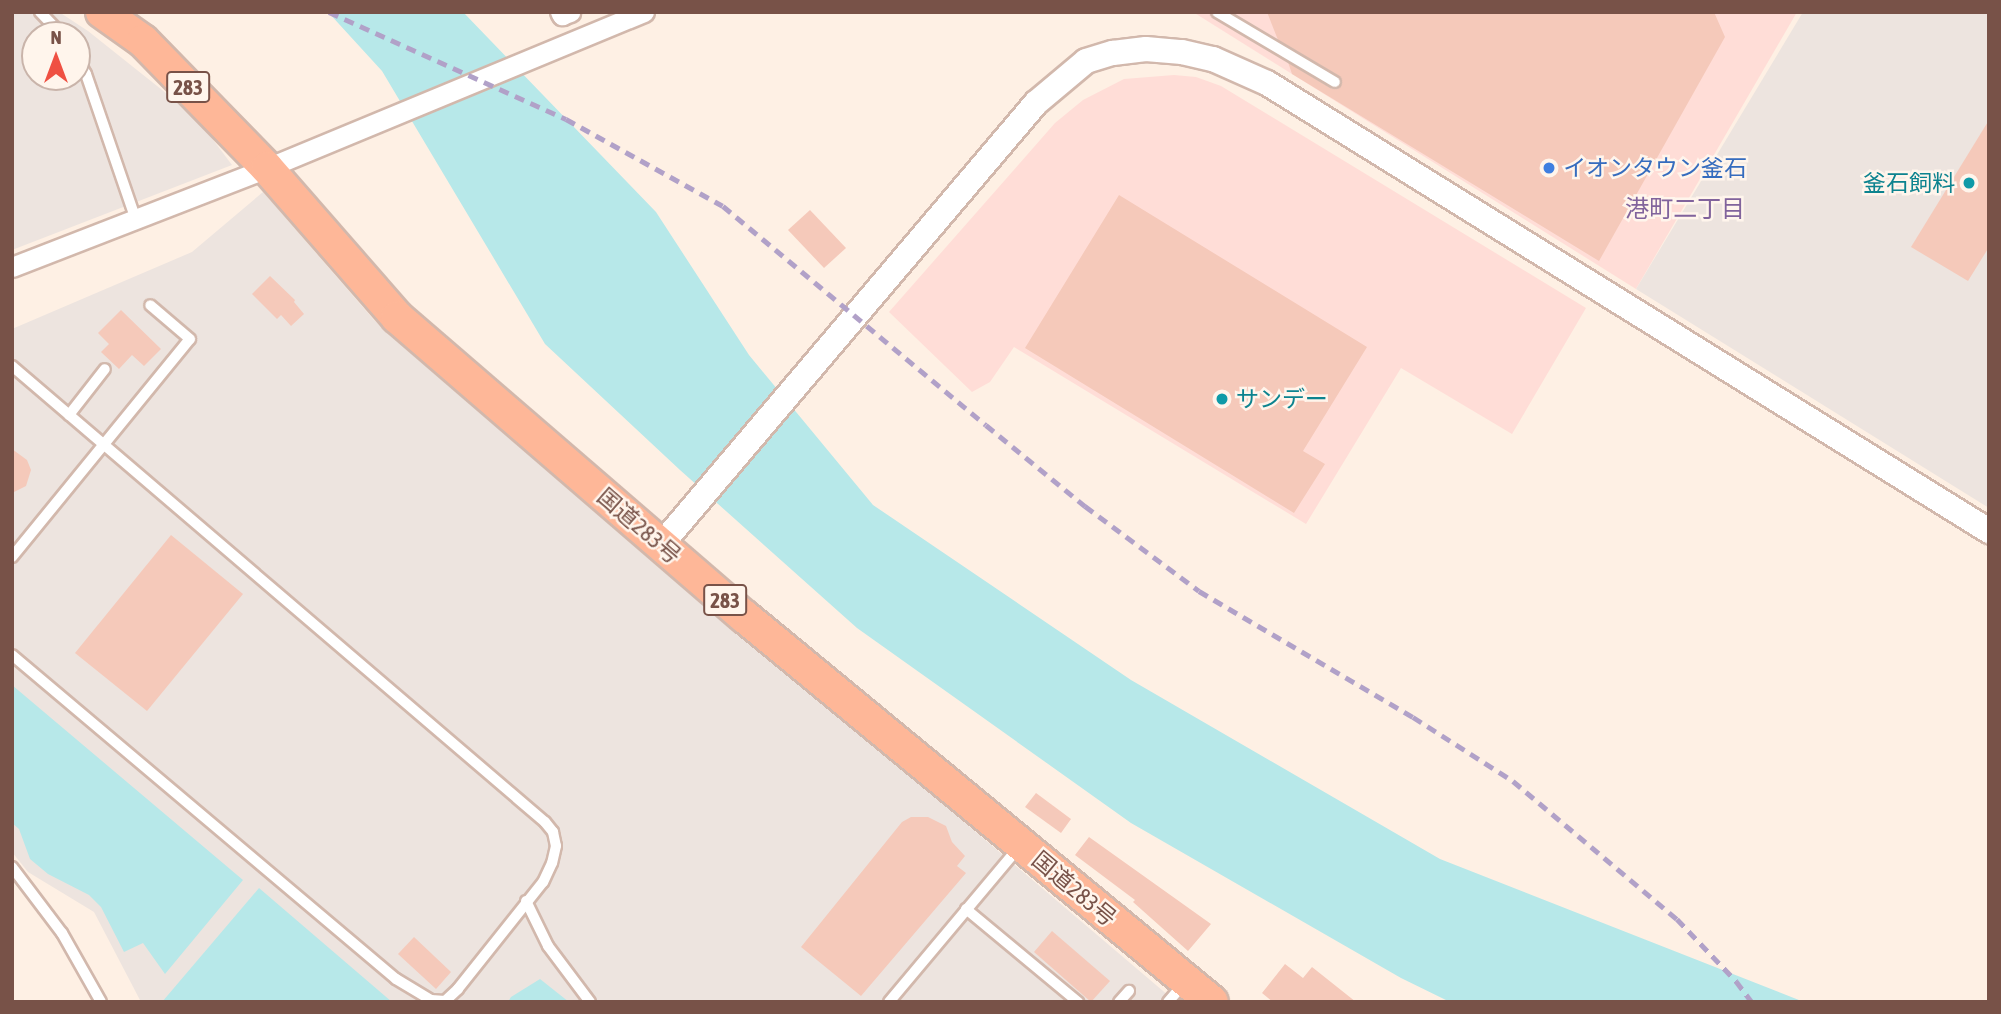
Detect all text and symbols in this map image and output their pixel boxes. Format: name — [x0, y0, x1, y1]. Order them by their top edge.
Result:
north arrow — [21, 21, 91, 91]
text: N — [50, 26, 62, 48]
road number: 283 — [165, 70, 211, 104]
place label: イオンタウン釜石 — [1563, 154, 1747, 182]
marker: イオンタウン釜石 — [1541, 160, 1557, 176]
place label: 釜石飼料 — [1863, 169, 1955, 197]
marker: 釜石飼料 — [1961, 175, 1977, 191]
district label: 港町二丁目 — [1625, 195, 1745, 223]
place label: サンデー — [1236, 385, 1328, 413]
marker: サンデー — [1214, 391, 1230, 407]
street label: 国道283号 — [592, 482, 686, 570]
road number: 283 — [702, 582, 748, 618]
street label: 国道283号 — [1026, 846, 1122, 932]

